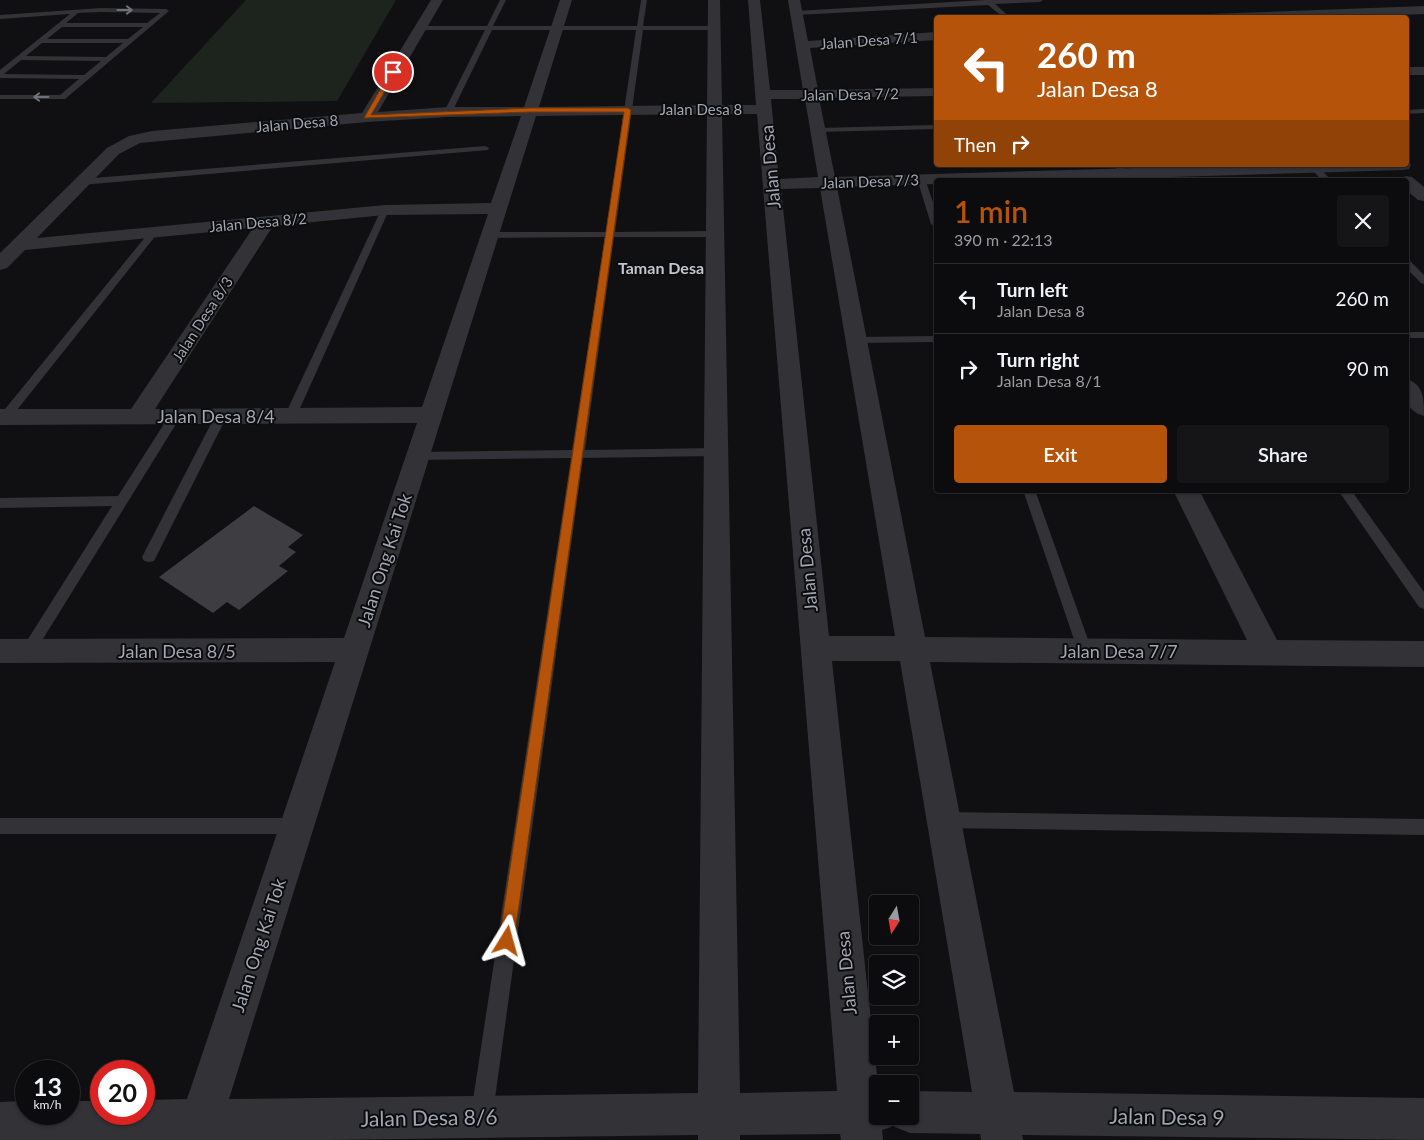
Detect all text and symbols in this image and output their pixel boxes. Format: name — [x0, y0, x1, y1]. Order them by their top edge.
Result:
one-way arrow — [117, 6, 133, 15]
street label: Jalan Desa 7/1 — [820, 28, 918, 52]
text: 260 m — [1037, 33, 1136, 75]
icon: left — [954, 35, 1019, 100]
pin — [372, 51, 414, 93]
icon: arrive — [379, 58, 407, 86]
text: Jalan Desa 8 — [1037, 75, 1158, 102]
street label: Jalan Desa 7/2 — [801, 84, 899, 104]
one-way arrow — [34, 92, 50, 102]
street label: Jalan Desa 8 — [660, 100, 742, 118]
street label: Jalan Desa 8 — [255, 110, 339, 136]
street label: Jalan Desa — [755, 124, 785, 210]
icon: right — [1006, 130, 1034, 158]
text: Then — [954, 133, 996, 156]
street label: Jalan Desa 7/3 — [821, 170, 919, 192]
text: 1 min — [954, 193, 1028, 229]
button: close — [1337, 195, 1389, 247]
street label: Jalan Desa 8/2 — [208, 209, 308, 235]
text: 390 m · 22:13 — [954, 230, 1053, 249]
district label: Taman Desa — [618, 258, 704, 277]
street label: Jalan Desa 8/3 — [168, 273, 236, 365]
text: Turn left — [997, 278, 1068, 301]
icon: left — [954, 285, 982, 313]
text: 260 m — [1335, 287, 1389, 310]
text: Jalan Desa 8 — [997, 301, 1085, 320]
text: Turn right — [997, 348, 1079, 371]
icon: right — [954, 355, 982, 383]
text: 90 m — [1346, 357, 1389, 380]
text: Jalan Desa 8/1 — [997, 371, 1101, 390]
street label: Jalan Desa 8/4 — [157, 405, 275, 427]
button: Exit — [954, 425, 1167, 483]
button: Share — [1177, 425, 1389, 483]
street label: Jalan Ong Kai Tok — [352, 490, 416, 630]
street label: Jalan Desa — [792, 527, 822, 613]
street label: Jalan Desa 8/5 — [118, 640, 236, 662]
street label: Jalan Desa 7/7 — [1060, 640, 1178, 662]
street label: Jalan Ong Kai Tok — [226, 875, 290, 1015]
north arrow — [869, 895, 919, 945]
map controls — [869, 895, 919, 1125]
position arrow — [480, 914, 532, 966]
street label: Jalan Desa — [831, 930, 861, 1016]
button: layers — [869, 955, 919, 1005]
button: + — [869, 1015, 919, 1065]
speed limit sign: 20 — [90, 1060, 155, 1125]
text: 13 — [33, 1071, 62, 1101]
button: − — [869, 1075, 919, 1125]
text: km/h — [33, 1097, 62, 1112]
street label: Jalan Desa 9 — [1109, 1102, 1225, 1130]
street label: Jalan Desa 8/6 — [360, 1103, 498, 1131]

